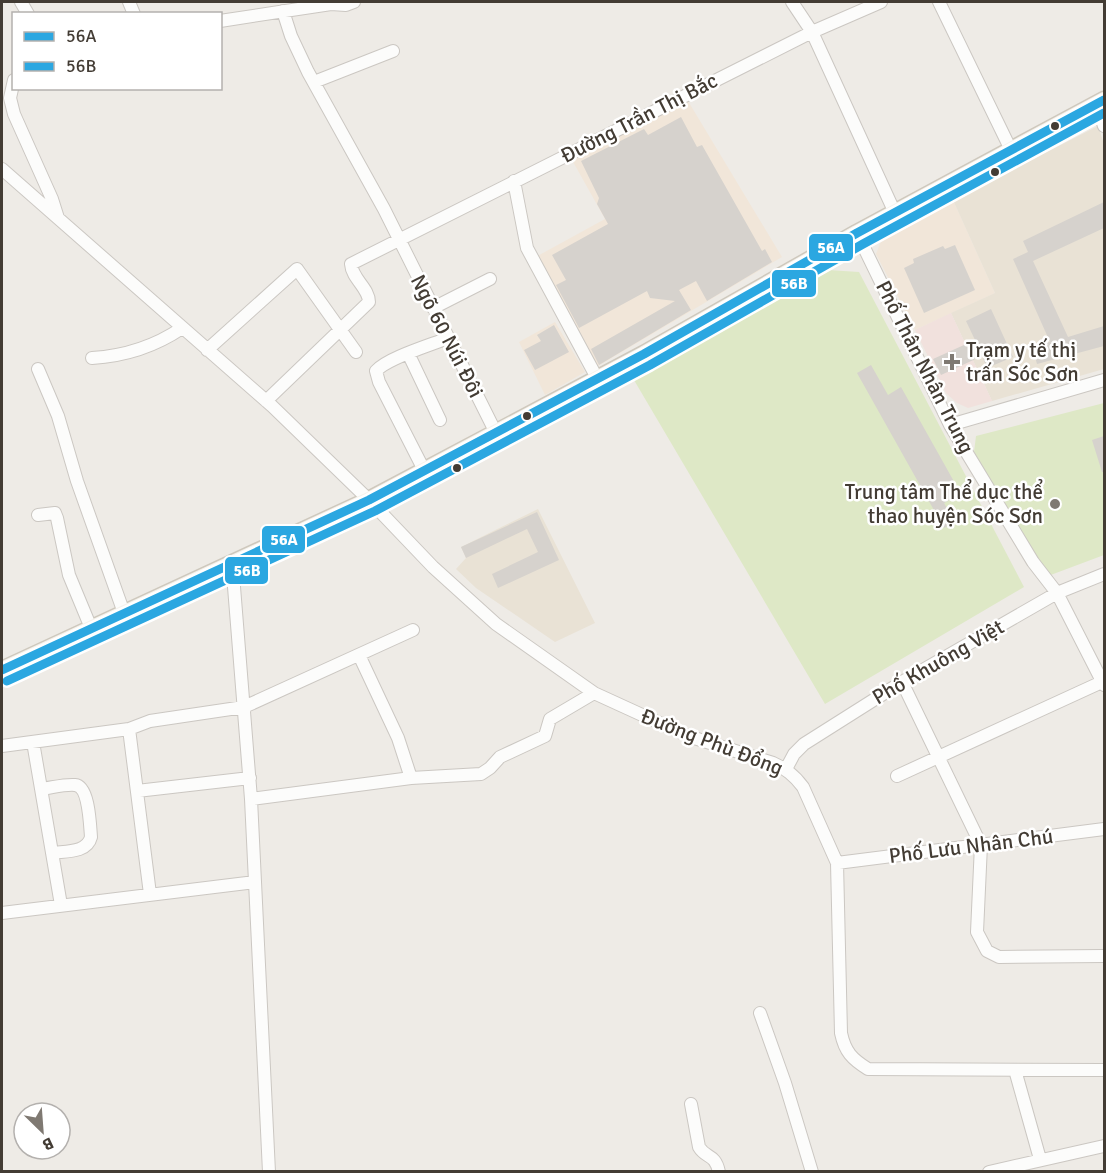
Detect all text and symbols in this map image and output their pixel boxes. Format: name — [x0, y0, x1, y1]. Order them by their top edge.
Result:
legend — [12, 12, 222, 90]
text: 56A — [66, 25, 96, 47]
text: 56B — [66, 55, 96, 77]
street label: Đường Trần Thị Bắc — [556, 67, 722, 169]
unlabelled marker — [1049, 120, 1061, 132]
unlabelled marker — [989, 166, 1001, 178]
line badge: 56A — [808, 233, 854, 262]
text: 56A — [817, 238, 846, 258]
line badge: 56B — [771, 269, 817, 298]
street label: Ngõ 60 Núi Đôi — [405, 270, 489, 402]
text: 56B — [780, 274, 808, 294]
street label: Phố Thân Nhân Trung — [870, 276, 980, 458]
place label: Trạm y tế thị trấn Sóc Sơn — [966, 337, 1079, 387]
marker: Trạm y tế thị trấn Sóc Sơn — [943, 353, 961, 371]
unlabelled marker — [521, 410, 533, 422]
unlabelled marker — [451, 462, 463, 474]
place label: Trung tâm Thể dục thể thao huyện Sóc Sơn — [845, 478, 1043, 529]
marker: Trung tâm Thể dục thể thao huyện Sóc Sơn — [1048, 497, 1062, 511]
line badge: 56A — [261, 525, 306, 554]
text: 56A — [270, 530, 299, 550]
line badge: 56B — [224, 556, 269, 585]
text: 56B — [233, 561, 261, 581]
street label: Phố Khuông Việt — [867, 614, 1009, 710]
street label: Đường Phù Đổng — [637, 702, 787, 781]
street label: Phố Lưu Nhân Chú — [887, 823, 1055, 869]
north arrow — [12, 1101, 72, 1161]
text: B — [39, 1133, 57, 1155]

